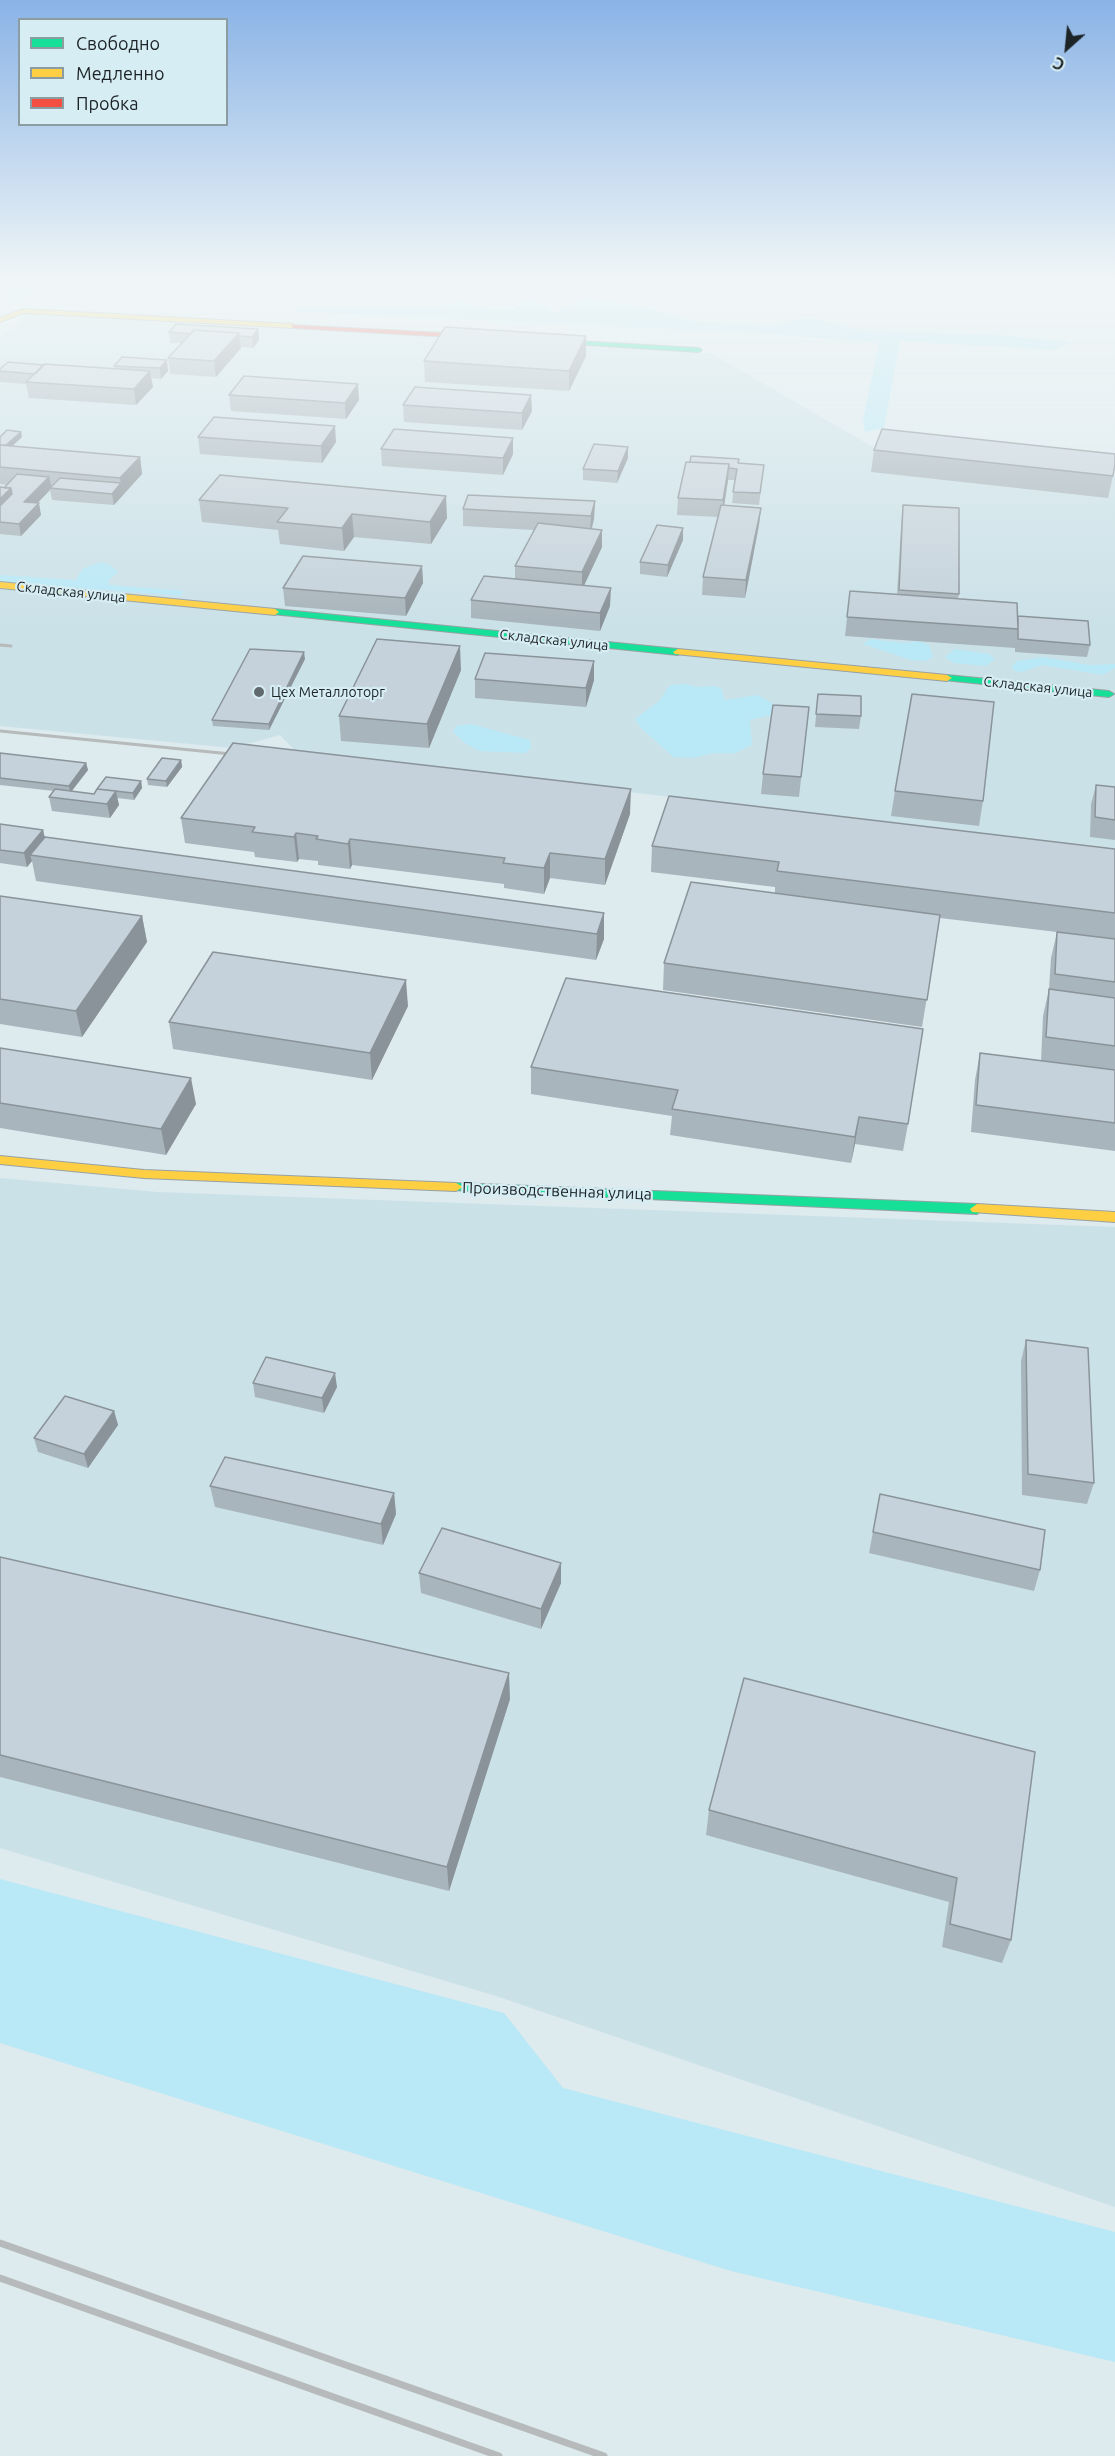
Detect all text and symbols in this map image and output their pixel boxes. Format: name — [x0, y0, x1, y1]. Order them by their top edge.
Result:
legend — [18, 18, 228, 126]
north arrow — [1037, 18, 1097, 78]
text: Свободно — [76, 33, 160, 53]
text: С — [1050, 54, 1067, 74]
text: Медленно — [76, 63, 165, 83]
text: Пробка — [76, 93, 139, 113]
street label: Складская улица — [16, 578, 126, 606]
street label: Складская улица — [499, 626, 609, 654]
street label: Складская улица — [983, 673, 1093, 701]
place label: Цех Металлоторг — [271, 684, 385, 700]
marker: Цех Металлоторг — [252, 685, 266, 699]
street label: Производственная улица — [462, 1178, 652, 1204]

